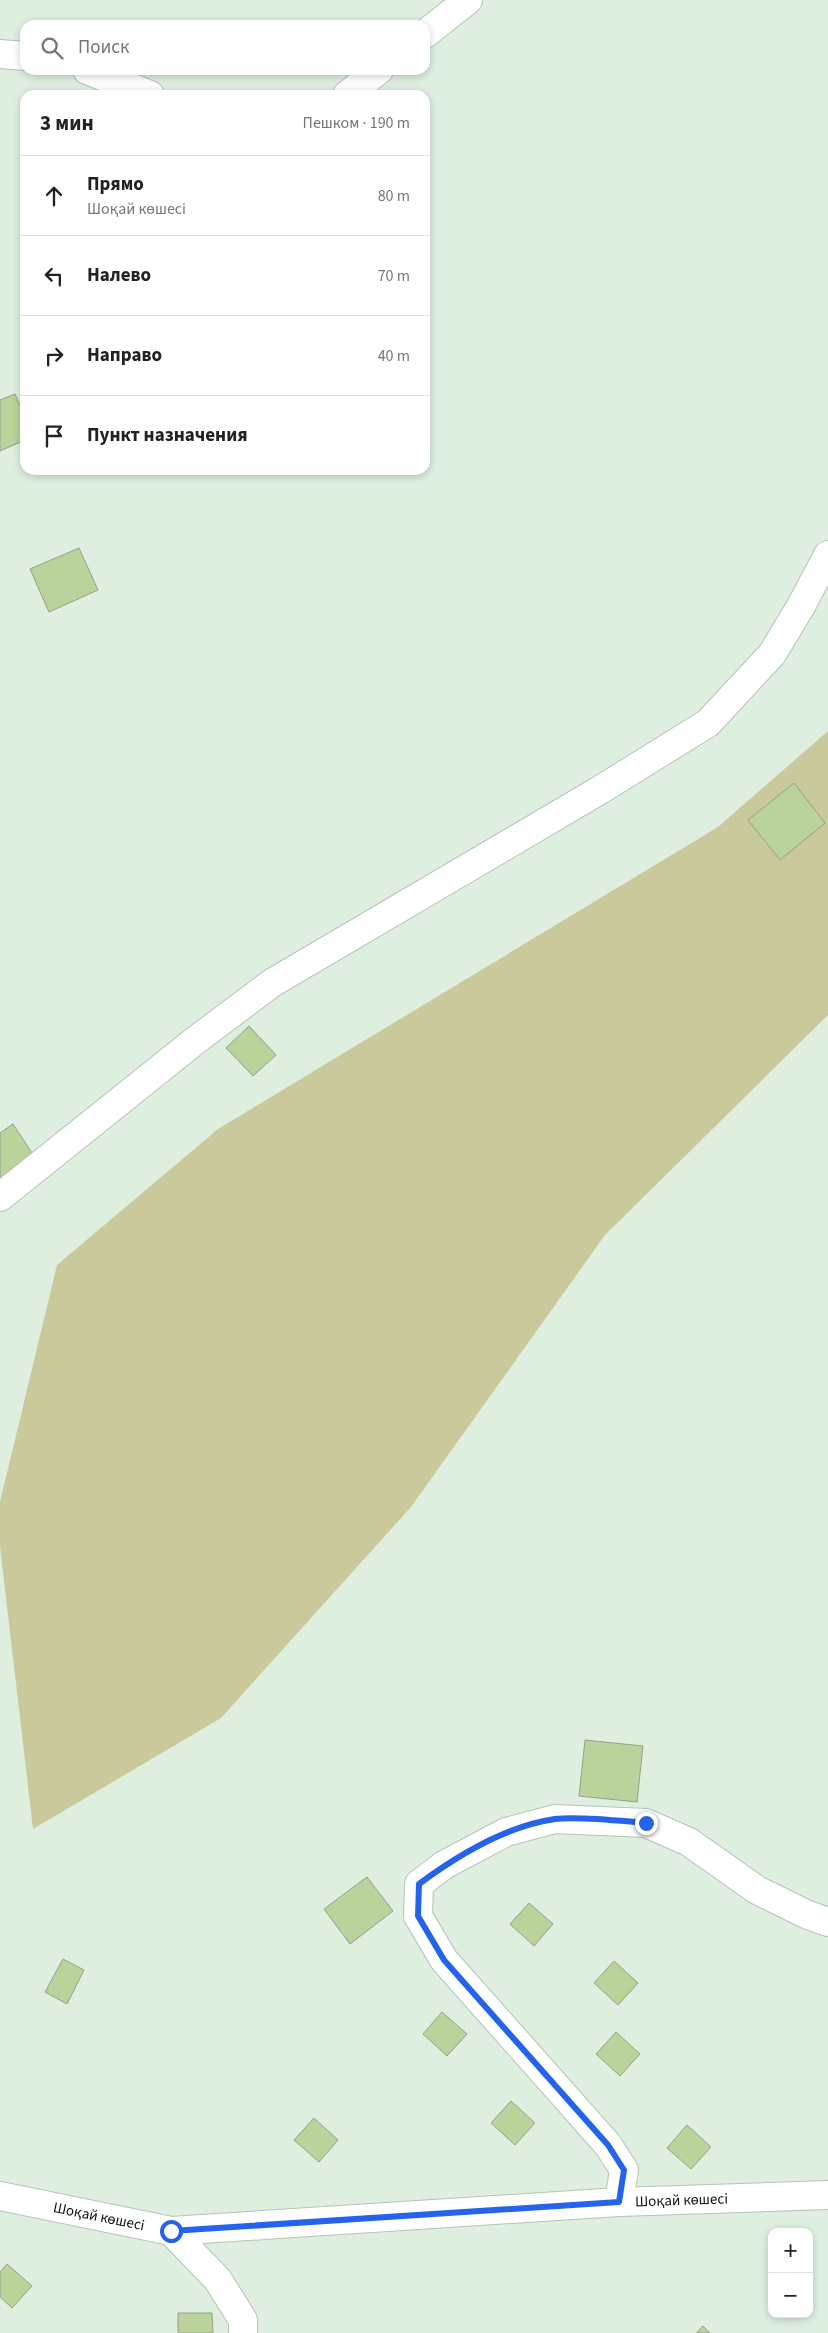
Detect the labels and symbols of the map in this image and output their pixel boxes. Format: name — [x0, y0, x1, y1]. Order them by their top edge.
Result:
route end — [635, 1812, 658, 1835]
street label: Шоқай көшесі — [635, 2188, 728, 2212]
street label: Шоқай көшесі — [51, 2197, 147, 2236]
route start — [160, 2220, 183, 2243]

